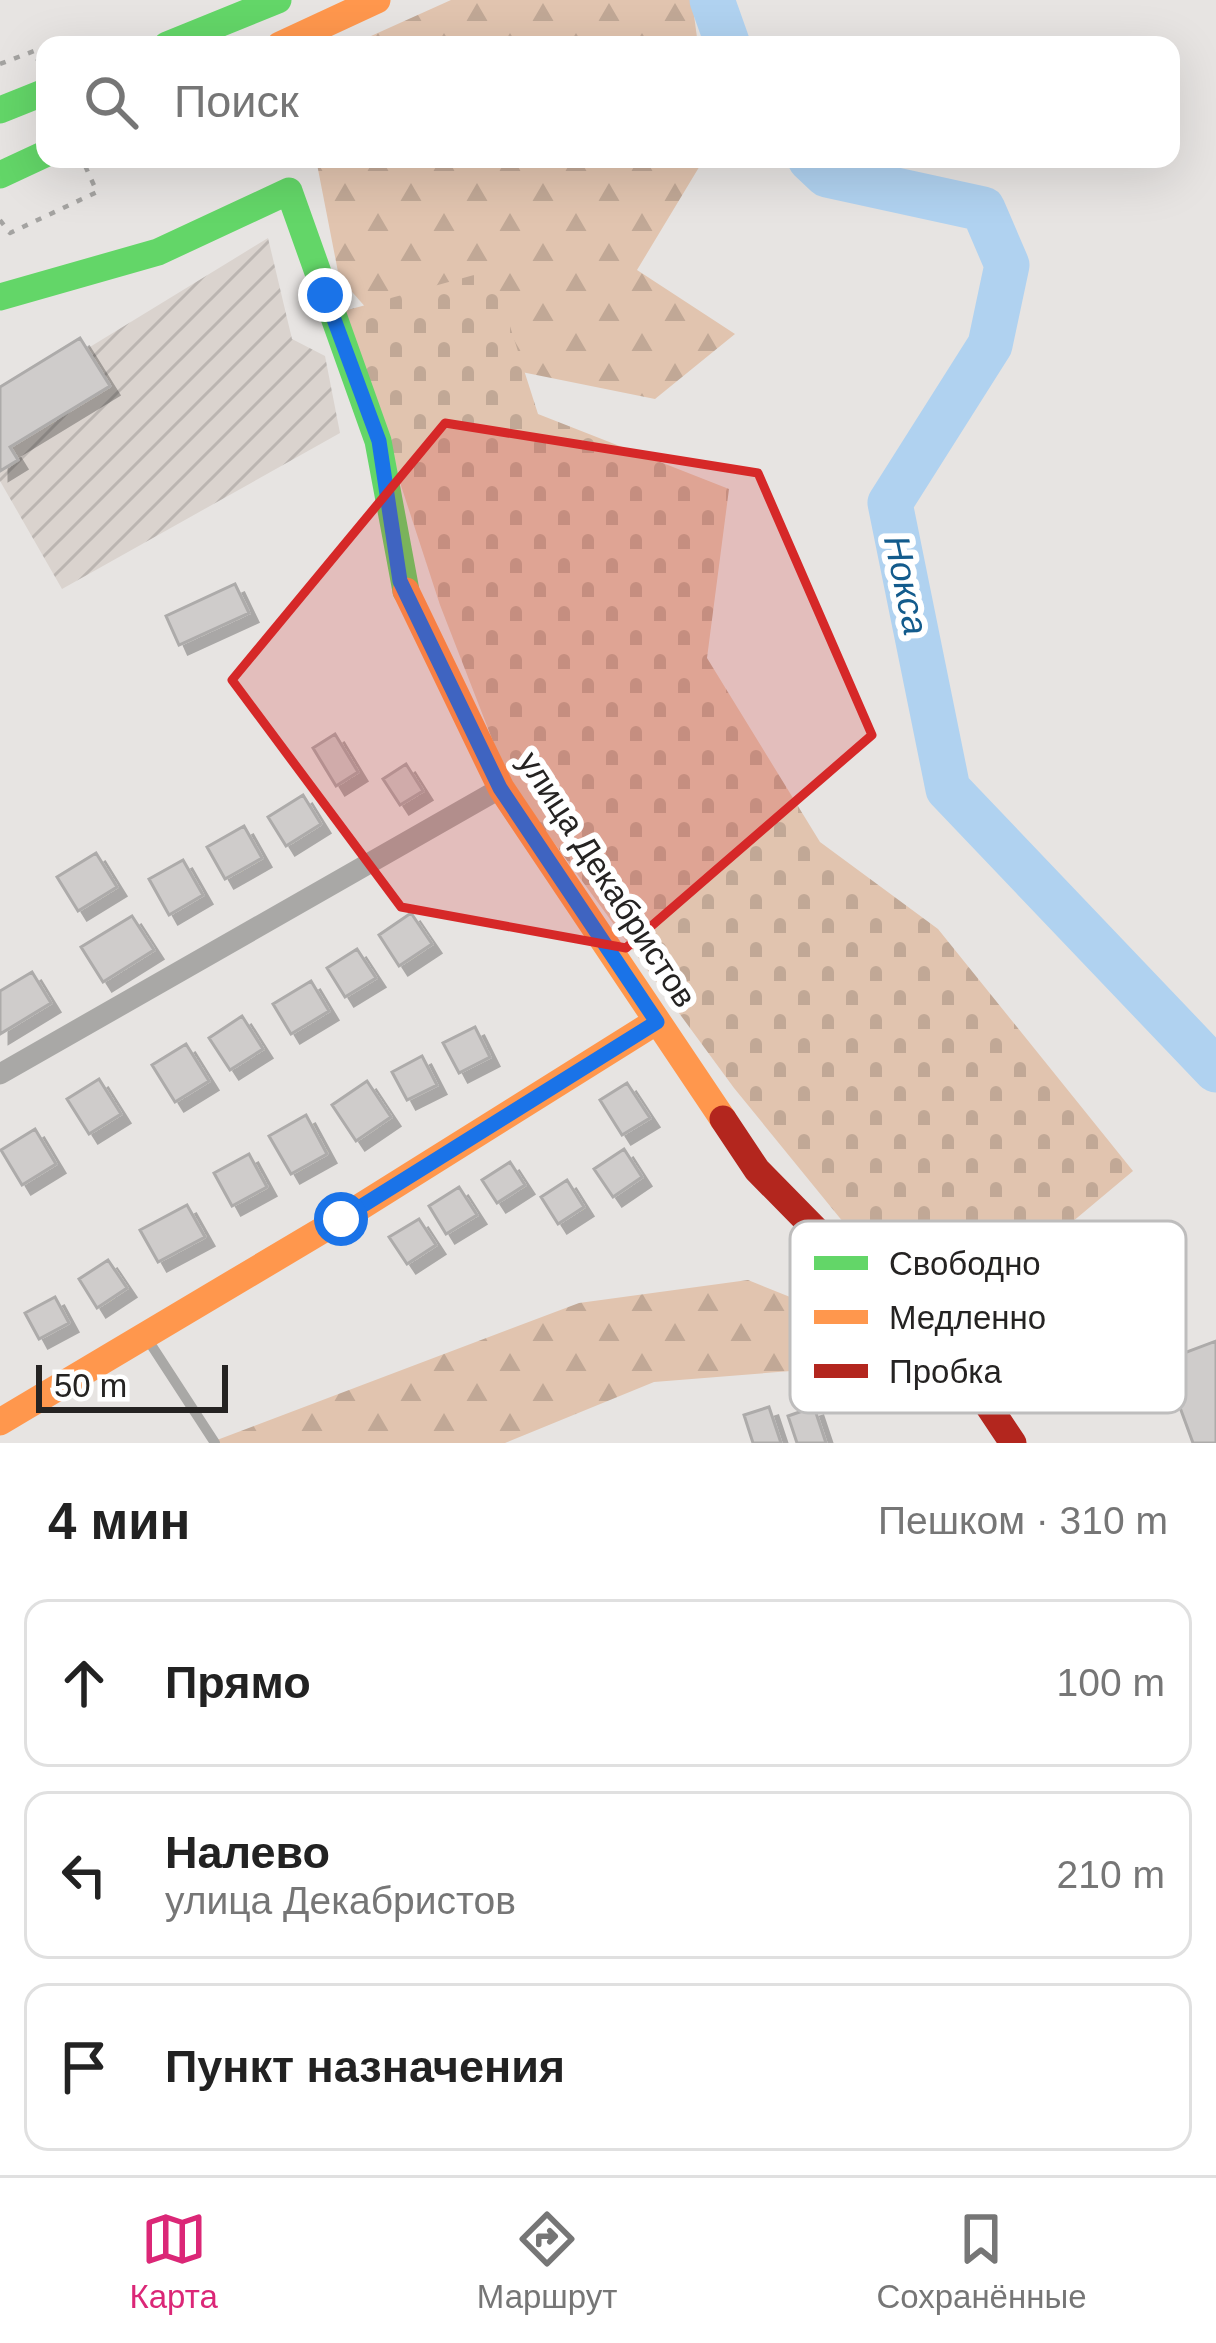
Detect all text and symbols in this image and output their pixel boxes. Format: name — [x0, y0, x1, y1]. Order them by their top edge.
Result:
search box — [36, 36, 1180, 168]
icon: search — [78, 69, 144, 135]
text: Поиск — [174, 76, 299, 127]
route end — [298, 268, 352, 322]
water label: Нокса — [876, 532, 937, 639]
street label: улица Декабристов — [511, 745, 704, 1014]
route start — [314, 1192, 368, 1246]
legend — [790, 1221, 1186, 1413]
text: Свободно — [889, 1245, 1041, 1282]
text: Медленно — [889, 1299, 1046, 1336]
text: Пробка — [889, 1353, 1002, 1390]
scale bar — [36, 1359, 228, 1412]
text: 50 m — [54, 1367, 127, 1404]
text: 4 мин — [48, 1493, 190, 1550]
text: Пешком · 310 m — [878, 1499, 1168, 1542]
icon: ahead — [51, 1650, 117, 1716]
text: Прямо — [165, 1657, 311, 1708]
text: 100 m — [1057, 1661, 1165, 1704]
text: Налево — [165, 1827, 330, 1878]
icon: left — [51, 1842, 117, 1908]
text: 210 m — [1057, 1853, 1165, 1896]
text: улица Декабристов — [165, 1879, 516, 1922]
icon: arrive — [51, 2034, 117, 2100]
text: Пункт назначения — [165, 2041, 565, 2092]
tab: Карта — [129, 2206, 218, 2316]
tab: Маршрут — [477, 2206, 617, 2316]
tab: Сохранённые — [876, 2206, 1087, 2316]

